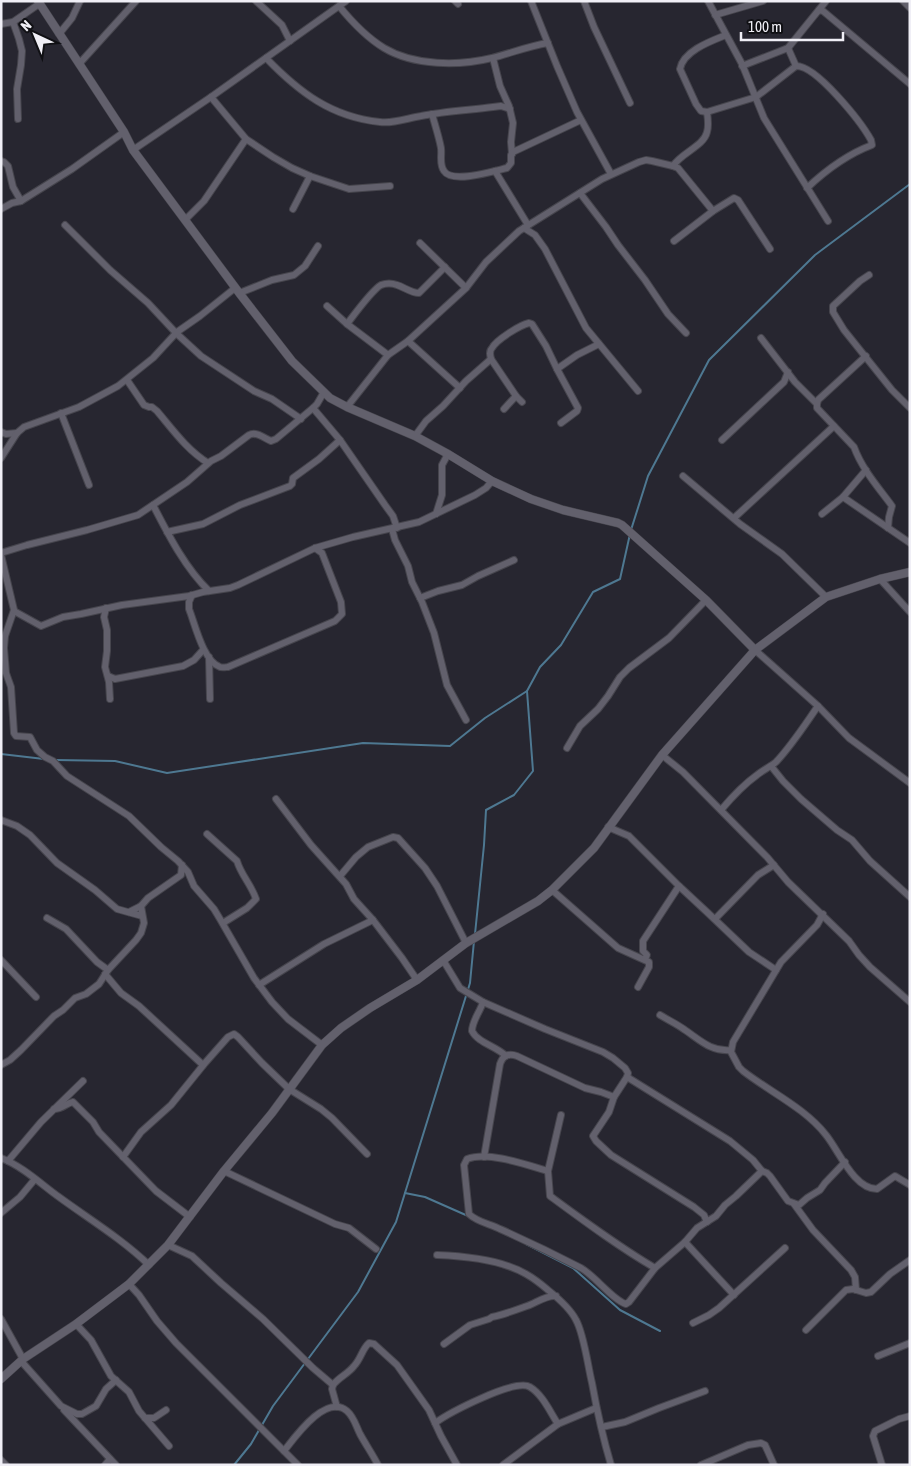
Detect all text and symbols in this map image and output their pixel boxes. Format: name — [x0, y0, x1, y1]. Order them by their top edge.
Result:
north arrow — [10, 10, 60, 60]
scale bar — [741, 10, 844, 42]
text: N — [17, 17, 34, 34]
text: 100 m — [748, 18, 782, 35]

